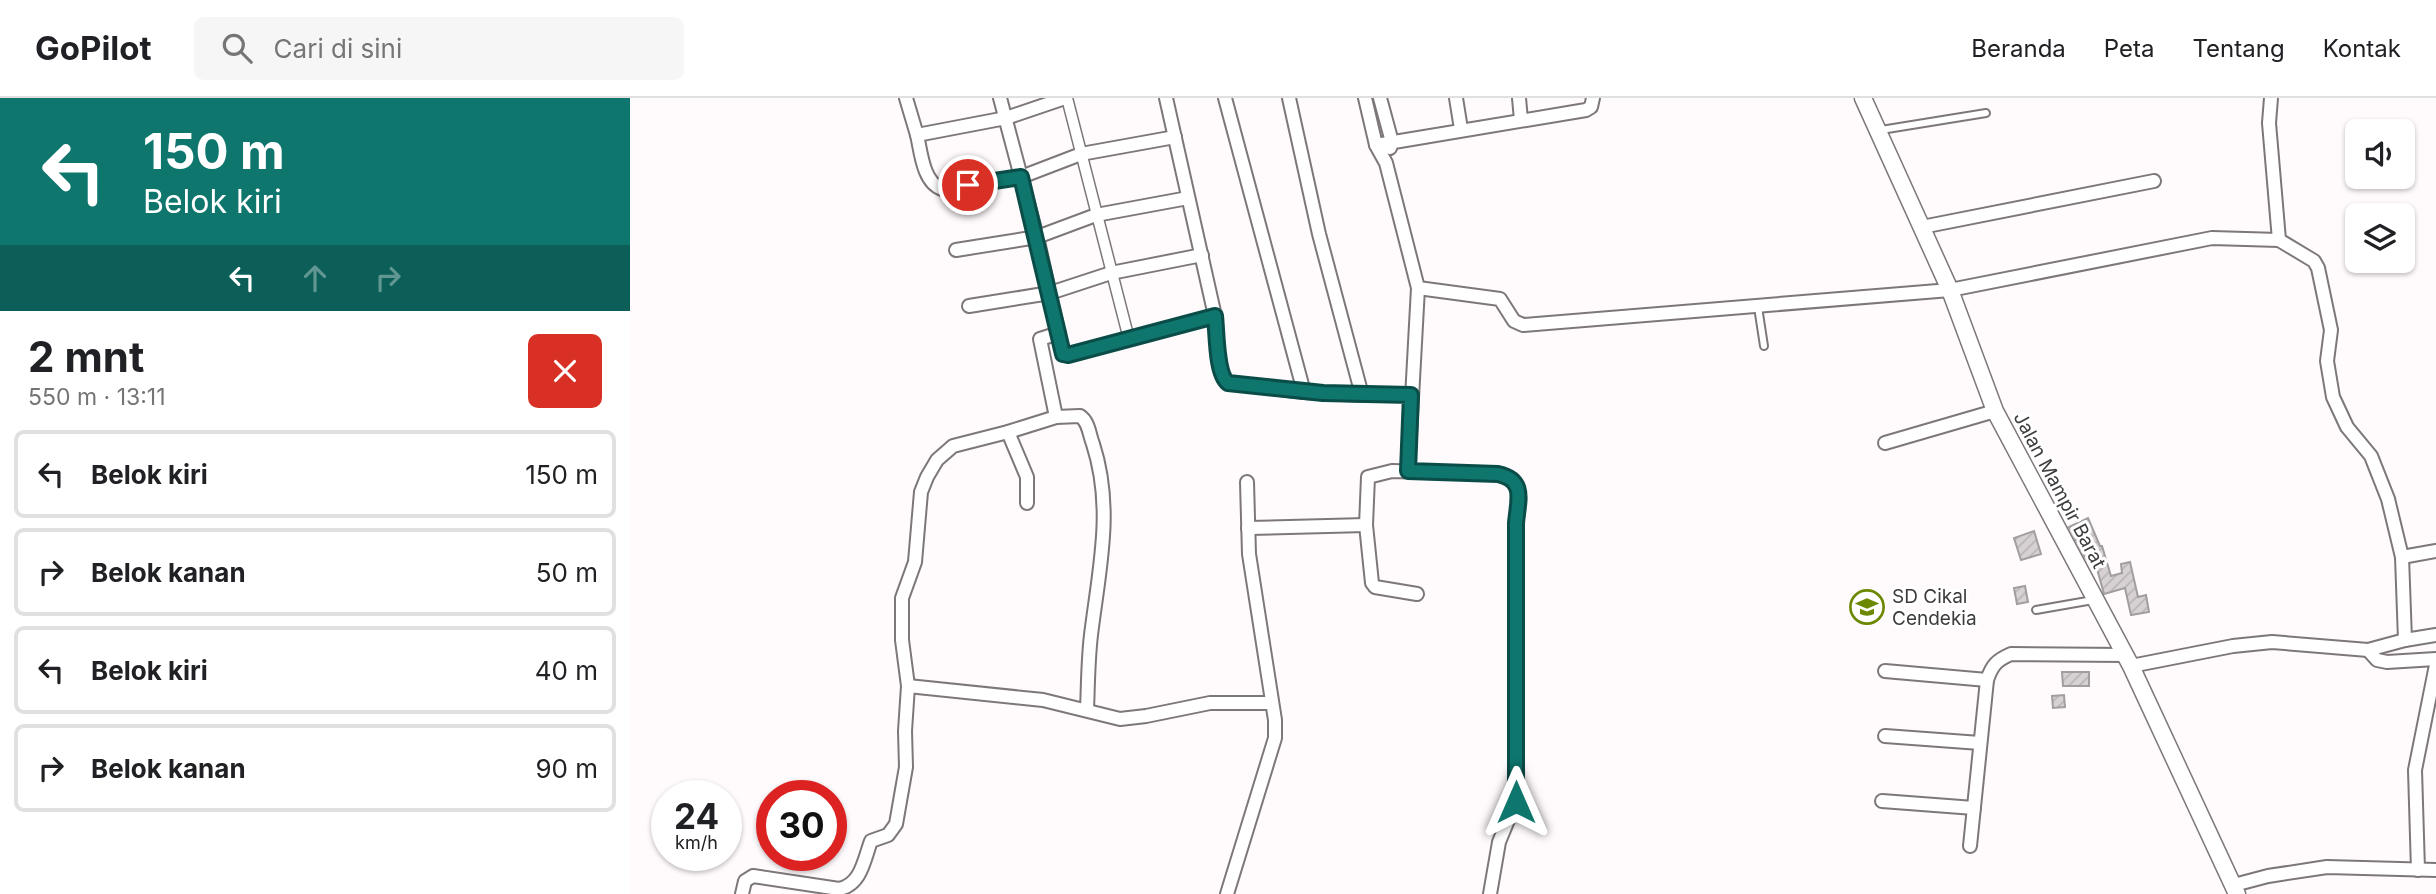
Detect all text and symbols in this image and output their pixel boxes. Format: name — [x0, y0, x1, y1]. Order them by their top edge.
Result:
search box — [194, 17, 684, 80]
text: GoPilot — [35, 28, 152, 68]
icon: search — [218, 29, 256, 67]
text: Cari di sini — [274, 33, 402, 64]
text: Beranda — [1971, 34, 2066, 63]
text: Peta — [2104, 34, 2154, 63]
text: Tentang — [2192, 34, 2285, 63]
text: Kontak — [2323, 34, 2401, 63]
map controls — [2345, 119, 2415, 273]
button: sound — [2345, 119, 2415, 189]
text: 150 m — [143, 122, 285, 181]
icon: left — [28, 126, 119, 217]
pin — [938, 155, 998, 215]
icon: arrive — [949, 166, 987, 204]
text: Belok kiri — [143, 182, 282, 221]
button: layers — [2345, 203, 2415, 273]
icon: left — [223, 259, 261, 297]
icon: ahead — [296, 259, 334, 297]
icon: right — [369, 259, 407, 297]
text: 2 mnt — [28, 331, 144, 382]
button: close — [528, 334, 602, 408]
text: 550 m · 13:11 — [28, 383, 166, 411]
street label: Jalan Mampir Barat — [2009, 408, 2110, 572]
icon: left — [32, 455, 70, 493]
text: Belok kiri — [91, 459, 208, 490]
text: 150 m — [525, 459, 598, 490]
icon: right — [32, 553, 70, 591]
text: Belok kanan — [91, 557, 246, 588]
text: 50 m — [536, 557, 598, 588]
place label: SD Cikal Cendekia — [1892, 585, 1977, 630]
school or university icon: SD Cikal Cendekia — [1848, 588, 1886, 626]
icon: left — [32, 651, 70, 689]
text: Belok kiri — [91, 655, 208, 686]
text: 40 m — [535, 655, 598, 686]
icon: right — [32, 749, 70, 787]
text: Belok kanan — [91, 753, 246, 784]
text: 90 m — [535, 753, 598, 784]
position arrow — [1479, 765, 1553, 839]
speed limit sign: 30 — [756, 780, 847, 871]
text: 24 — [674, 795, 719, 837]
text: km/h — [675, 832, 718, 853]

